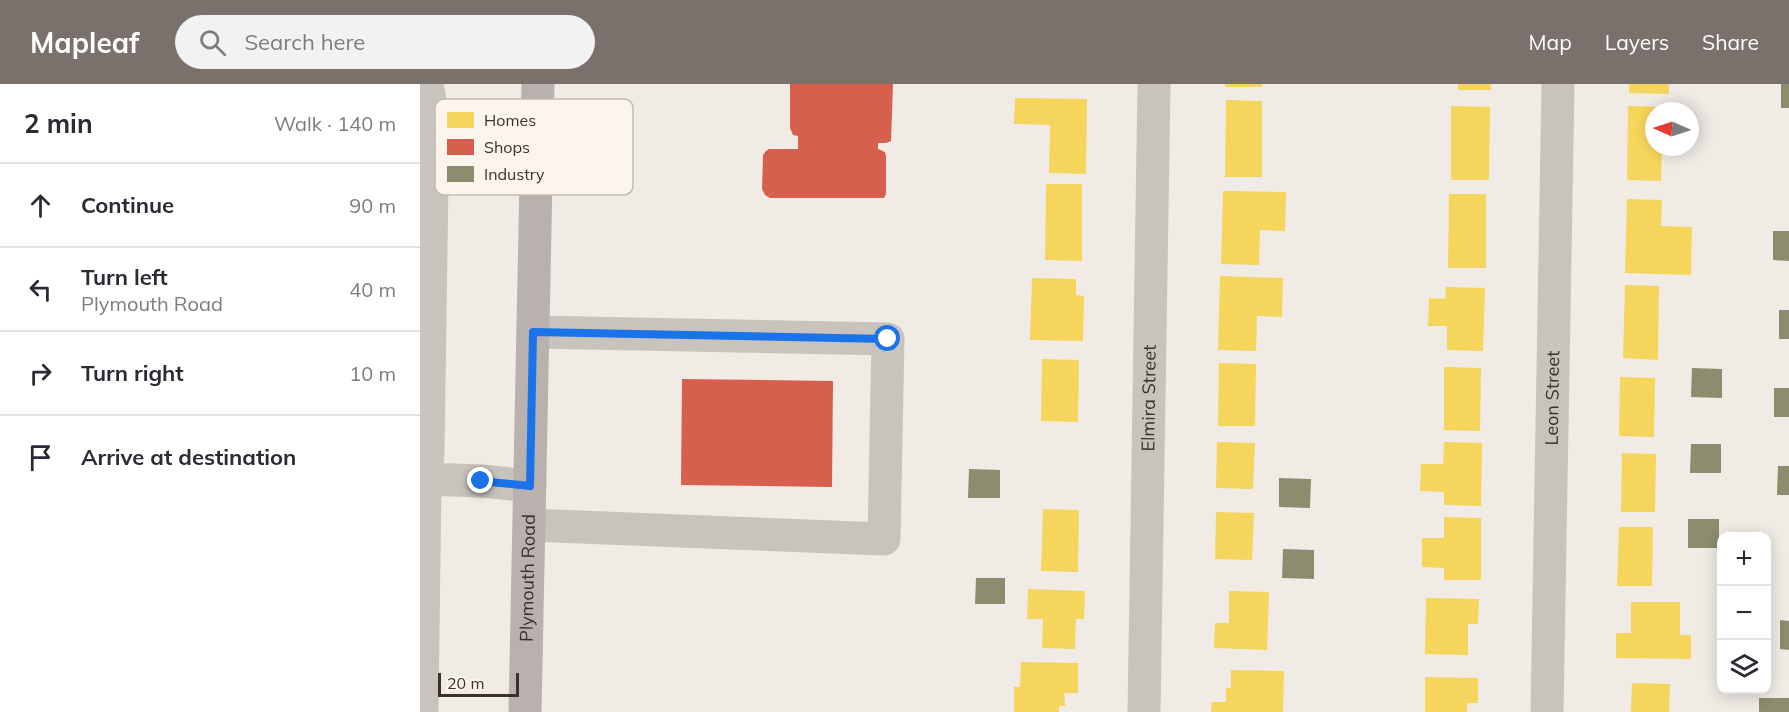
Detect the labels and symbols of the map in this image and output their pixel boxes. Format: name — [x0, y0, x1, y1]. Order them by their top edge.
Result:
legend — [435, 99, 633, 195]
north arrow — [1645, 102, 1699, 156]
text: Homes — [484, 110, 536, 130]
text: Shops — [484, 137, 530, 157]
text: Industry — [484, 164, 545, 184]
route start — [874, 325, 900, 351]
street label: Elmira Street — [1136, 344, 1161, 452]
street label: Leon Street — [1540, 350, 1564, 446]
route end — [467, 467, 493, 493]
street label: Plymouth Road — [514, 514, 540, 642]
scale bar — [438, 670, 519, 698]

